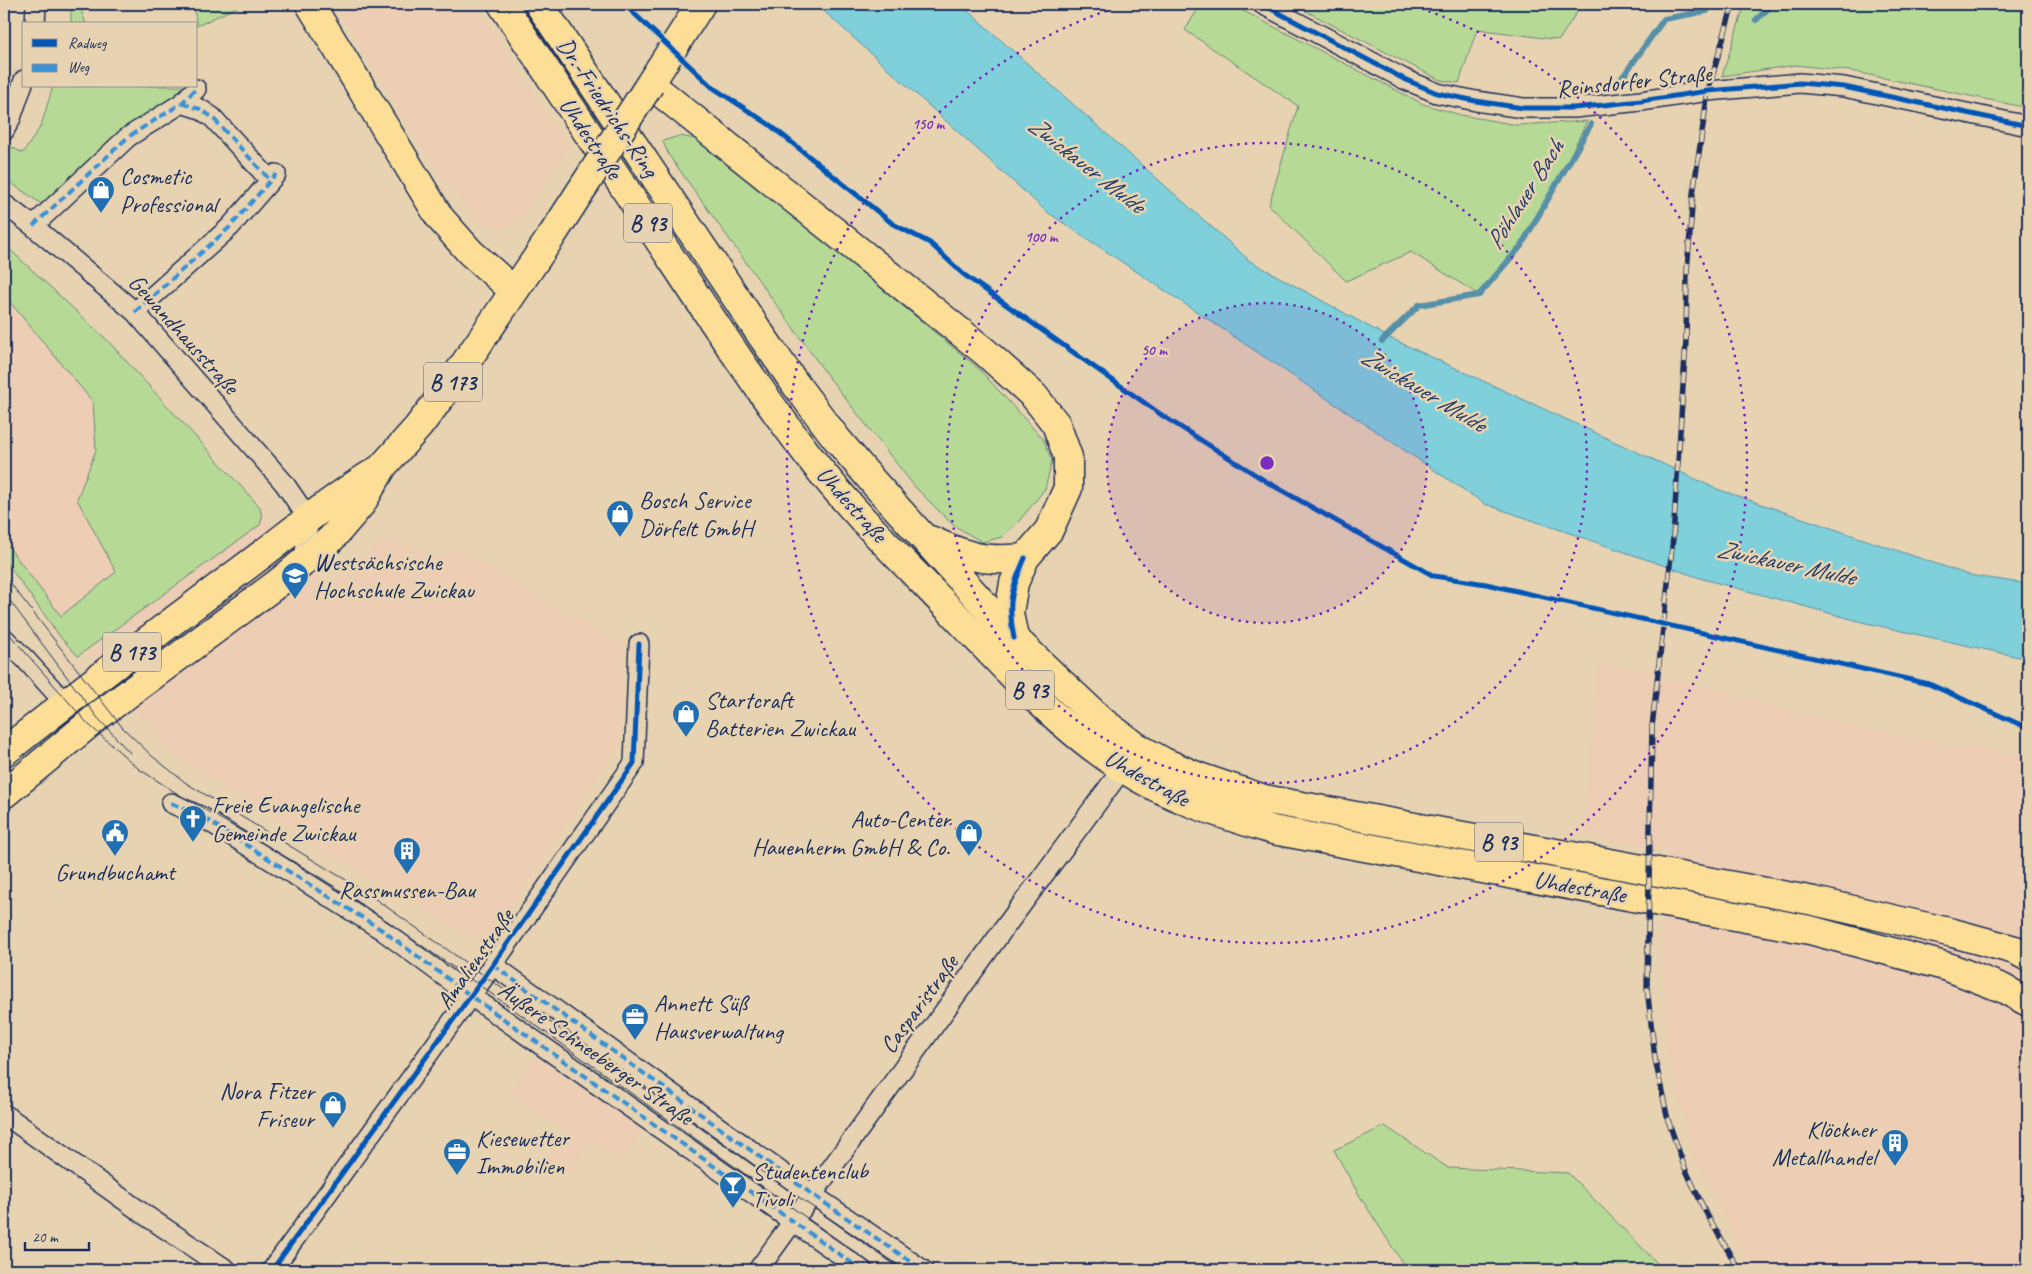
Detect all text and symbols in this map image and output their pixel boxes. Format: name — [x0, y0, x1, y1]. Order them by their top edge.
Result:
legend — [22, 22, 198, 88]
street label: Dr.-Friedrichs-Ring — [550, 32, 667, 184]
text: Radweg — [68, 34, 108, 53]
text: Weg — [68, 58, 90, 77]
street label: Reinsdorfer Straße — [1555, 58, 1715, 104]
street label: Uhdestraße — [553, 91, 630, 187]
water label: Zwickauer Mulde — [1021, 109, 1154, 223]
text: 150 m — [912, 115, 946, 134]
water label: Pöhlauer Bach — [1478, 132, 1572, 255]
place label: Cosmetic Professional — [120, 161, 221, 219]
shop icon: Cosmetic Professional — [86, 175, 116, 214]
road number: B 93 — [624, 204, 672, 242]
text: 100 m — [1025, 228, 1059, 247]
street label: Gewandhausstraße — [122, 268, 247, 402]
water label: Zwickauer Mulde — [1355, 340, 1495, 442]
text: 50 m — [1141, 341, 1168, 360]
road number: B 173 — [424, 362, 482, 402]
centre of rings — [1258, 454, 1276, 472]
street label: Uhdestraße — [810, 460, 896, 550]
place label: Bosch Service Dörfelt GmbH — [639, 485, 756, 543]
shop icon: Bosch Service Dörfelt GmbH — [605, 499, 635, 538]
water label: Zwickauer Mulde — [1714, 533, 1861, 594]
place label: Westsächsische Hochschule Zwickau — [314, 547, 476, 605]
school or university icon: Westsächsische Hochschule Zwickau — [280, 561, 310, 600]
road number: B 173 — [103, 632, 161, 672]
road number: B 93 — [1006, 670, 1054, 710]
place label: Startcraft Batterien Zwickau — [705, 685, 857, 743]
shop icon: Startcraft Batterien Zwickau — [671, 699, 701, 738]
street label: Uhdestraße — [1099, 742, 1197, 815]
place label: Freie Evangelische Gemeinde Zwickau — [212, 790, 362, 848]
church icon: Freie Evangelische Gemeinde Zwickau — [178, 804, 208, 843]
place label: Auto-Center Hauenherm GmbH & Co. — [752, 804, 952, 862]
public building icon: Grundbuchamt — [100, 818, 130, 857]
shop icon: Auto-Center Hauenherm GmbH & Co. — [954, 818, 984, 857]
road number: B 93 — [1475, 822, 1523, 862]
building icon: Rassmussen-Bau — [392, 836, 422, 875]
place label: Grundbuchamt — [55, 857, 177, 887]
street label: Uhdestraße — [1532, 864, 1630, 910]
place label: Rassmussen-Bau — [339, 875, 477, 905]
street label: Amalienstraße — [430, 901, 522, 1015]
street label: Casparistraße — [873, 947, 966, 1059]
street label: Äußere Schneeberger Straße — [493, 974, 701, 1133]
place label: Annett Süß Hausverwaltung — [654, 988, 785, 1046]
office icon: Annett Süß Hausverwaltung — [620, 1002, 650, 1041]
place label: Nora Fitzer Friseur — [219, 1076, 316, 1134]
shop icon: Nora Fitzer Friseur — [318, 1090, 348, 1129]
place label: Klöckner Metallhandel — [1772, 1114, 1880, 1172]
place label: Kiesewetter Immobilien — [476, 1123, 571, 1181]
building icon: Klöckner Metallhandel — [1880, 1128, 1910, 1167]
office icon: Kiesewetter Immobilien — [442, 1137, 472, 1176]
place label: Studentenclub Tivoli — [752, 1156, 869, 1214]
bar icon: Studentenclub Tivoli — [718, 1170, 748, 1209]
scale bar — [25, 1219, 89, 1251]
text: 20 m — [32, 1228, 59, 1247]

